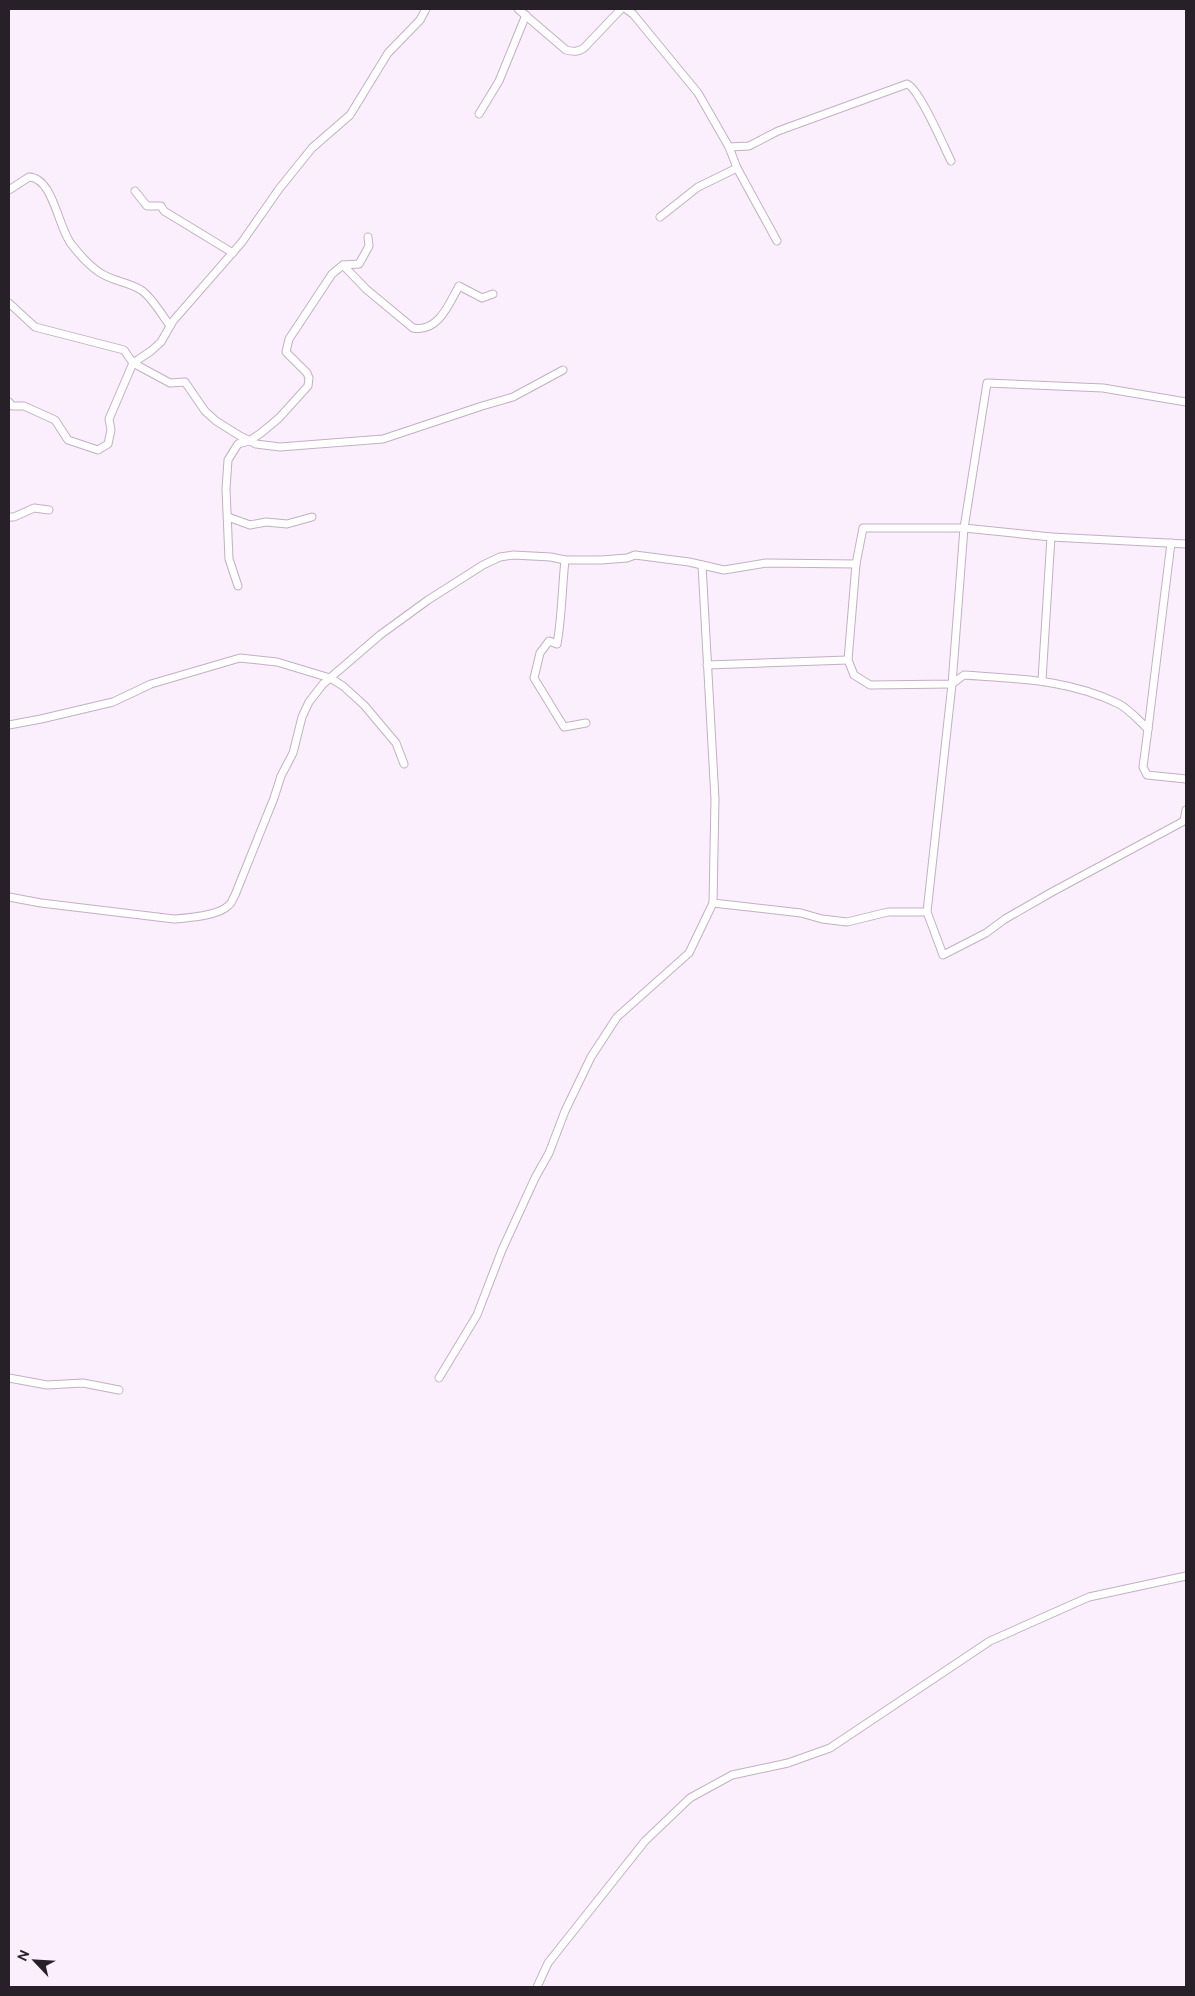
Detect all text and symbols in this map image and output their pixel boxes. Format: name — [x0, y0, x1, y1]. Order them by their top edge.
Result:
north arrow — [10, 1936, 60, 1986]
text: N — [14, 1947, 33, 1964]

